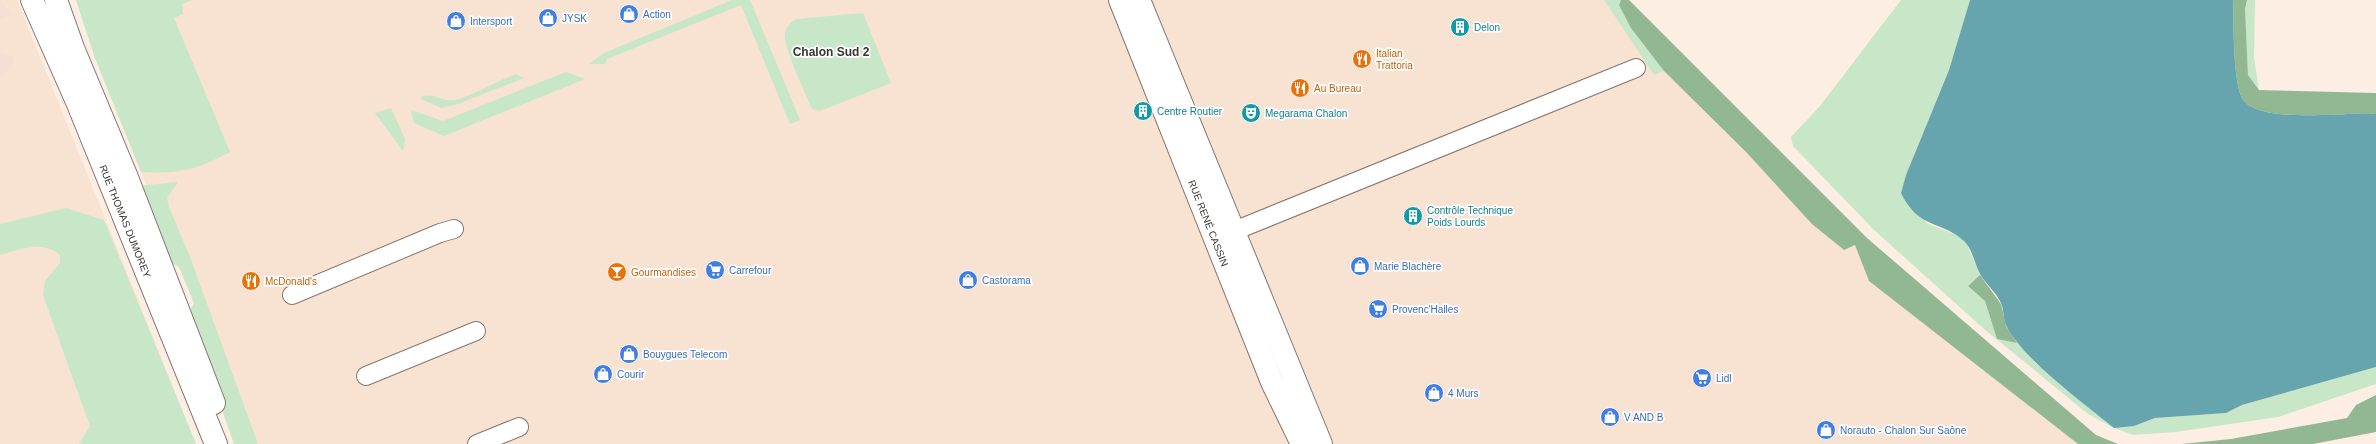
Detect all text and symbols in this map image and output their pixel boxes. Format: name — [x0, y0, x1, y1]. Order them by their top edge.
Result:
shop icon: Action — [618, 3, 640, 25]
shop icon: JYSK — [537, 7, 559, 29]
place label: Action — [643, 9, 671, 20]
shop icon: Intersport — [445, 10, 467, 32]
place label: JYSK — [562, 13, 587, 24]
place label: Intersport — [470, 16, 512, 27]
building icon: Delon — [1449, 16, 1471, 38]
place label: Delon — [1474, 22, 1500, 33]
district label: Chalon Sud 2 — [793, 45, 870, 59]
restaurant icon: Italian Trattoria — [1351, 48, 1373, 70]
place label: Italian Trattoria — [1376, 48, 1413, 71]
restaurant icon: Au Bureau — [1289, 77, 1311, 99]
place label: Au Bureau — [1314, 83, 1361, 94]
building icon: Centre Routier — [1132, 100, 1154, 122]
theatre icon: Megarama Chalon — [1240, 102, 1262, 124]
place label: Centre Routier — [1157, 106, 1223, 117]
place label: Megarama Chalon — [1265, 108, 1347, 119]
street label: RUE THOMAS DUMOREY — [97, 163, 153, 279]
street label: RUE RENÉ CASSIN — [1186, 179, 1230, 268]
building icon: Contrôle Technique Poids Lourds — [1402, 205, 1424, 227]
place label: Contrôle Technique Poids Lourds — [1427, 205, 1513, 228]
shop icon: Marie Blachère — [1349, 255, 1371, 277]
supermarket icon: Carrefour — [704, 259, 726, 281]
bar icon: Gourmandises — [606, 261, 628, 283]
place label: Marie Blachère — [1374, 261, 1442, 272]
place label: Carrefour — [729, 265, 772, 276]
place label: Gourmandises — [631, 267, 696, 278]
shop icon: Castorama — [957, 269, 979, 291]
restaurant icon: McDonald's — [240, 270, 262, 292]
place label: Castorama — [982, 275, 1031, 286]
place label: McDonald's — [265, 276, 317, 287]
supermarket icon: Provenc'Halles — [1367, 298, 1389, 320]
place label: Provenc'Halles — [1392, 304, 1458, 315]
shop icon: Bouygues Telecom — [618, 343, 640, 365]
place label: Bouygues Telecom — [643, 349, 727, 360]
shop icon: Courir — [592, 363, 614, 385]
supermarket icon: Lidl — [1691, 367, 1713, 389]
place label: Courir — [617, 369, 645, 380]
place label: Lidl — [1716, 373, 1732, 384]
shop icon: 4 Murs — [1423, 382, 1445, 404]
place label: 4 Murs — [1448, 388, 1479, 399]
shop icon: V AND B — [1599, 406, 1621, 428]
place label: V AND B — [1624, 412, 1664, 423]
shop icon: Norauto - Chalon Sur Saône — [1815, 419, 1837, 441]
place label: Norauto - Chalon Sur Saône — [1840, 425, 1967, 436]

